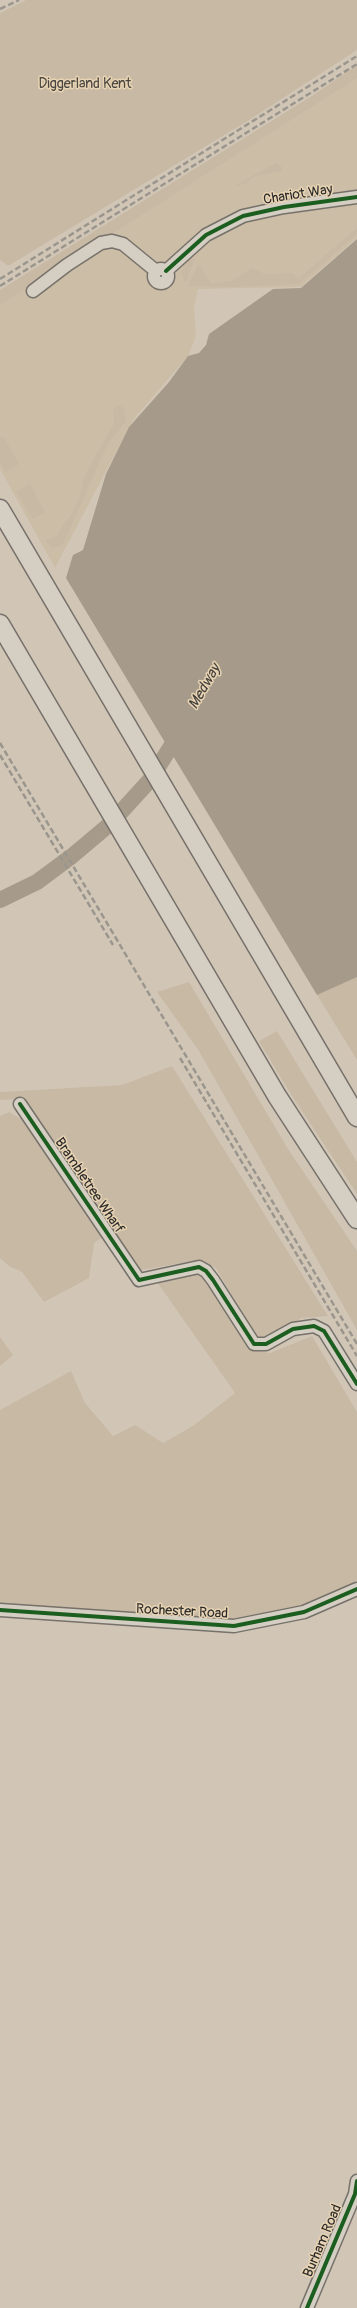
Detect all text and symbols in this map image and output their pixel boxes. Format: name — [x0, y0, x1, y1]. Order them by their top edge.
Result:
park label: Diggerland Kent — [39, 76, 131, 92]
street label: Chariot Way — [262, 181, 334, 209]
water label: Medway — [185, 661, 225, 713]
street label: Brambletree Wharf — [51, 1135, 127, 1237]
street label: Rochester Road — [136, 1601, 228, 1623]
street label: Burham Road — [300, 2202, 346, 2280]

